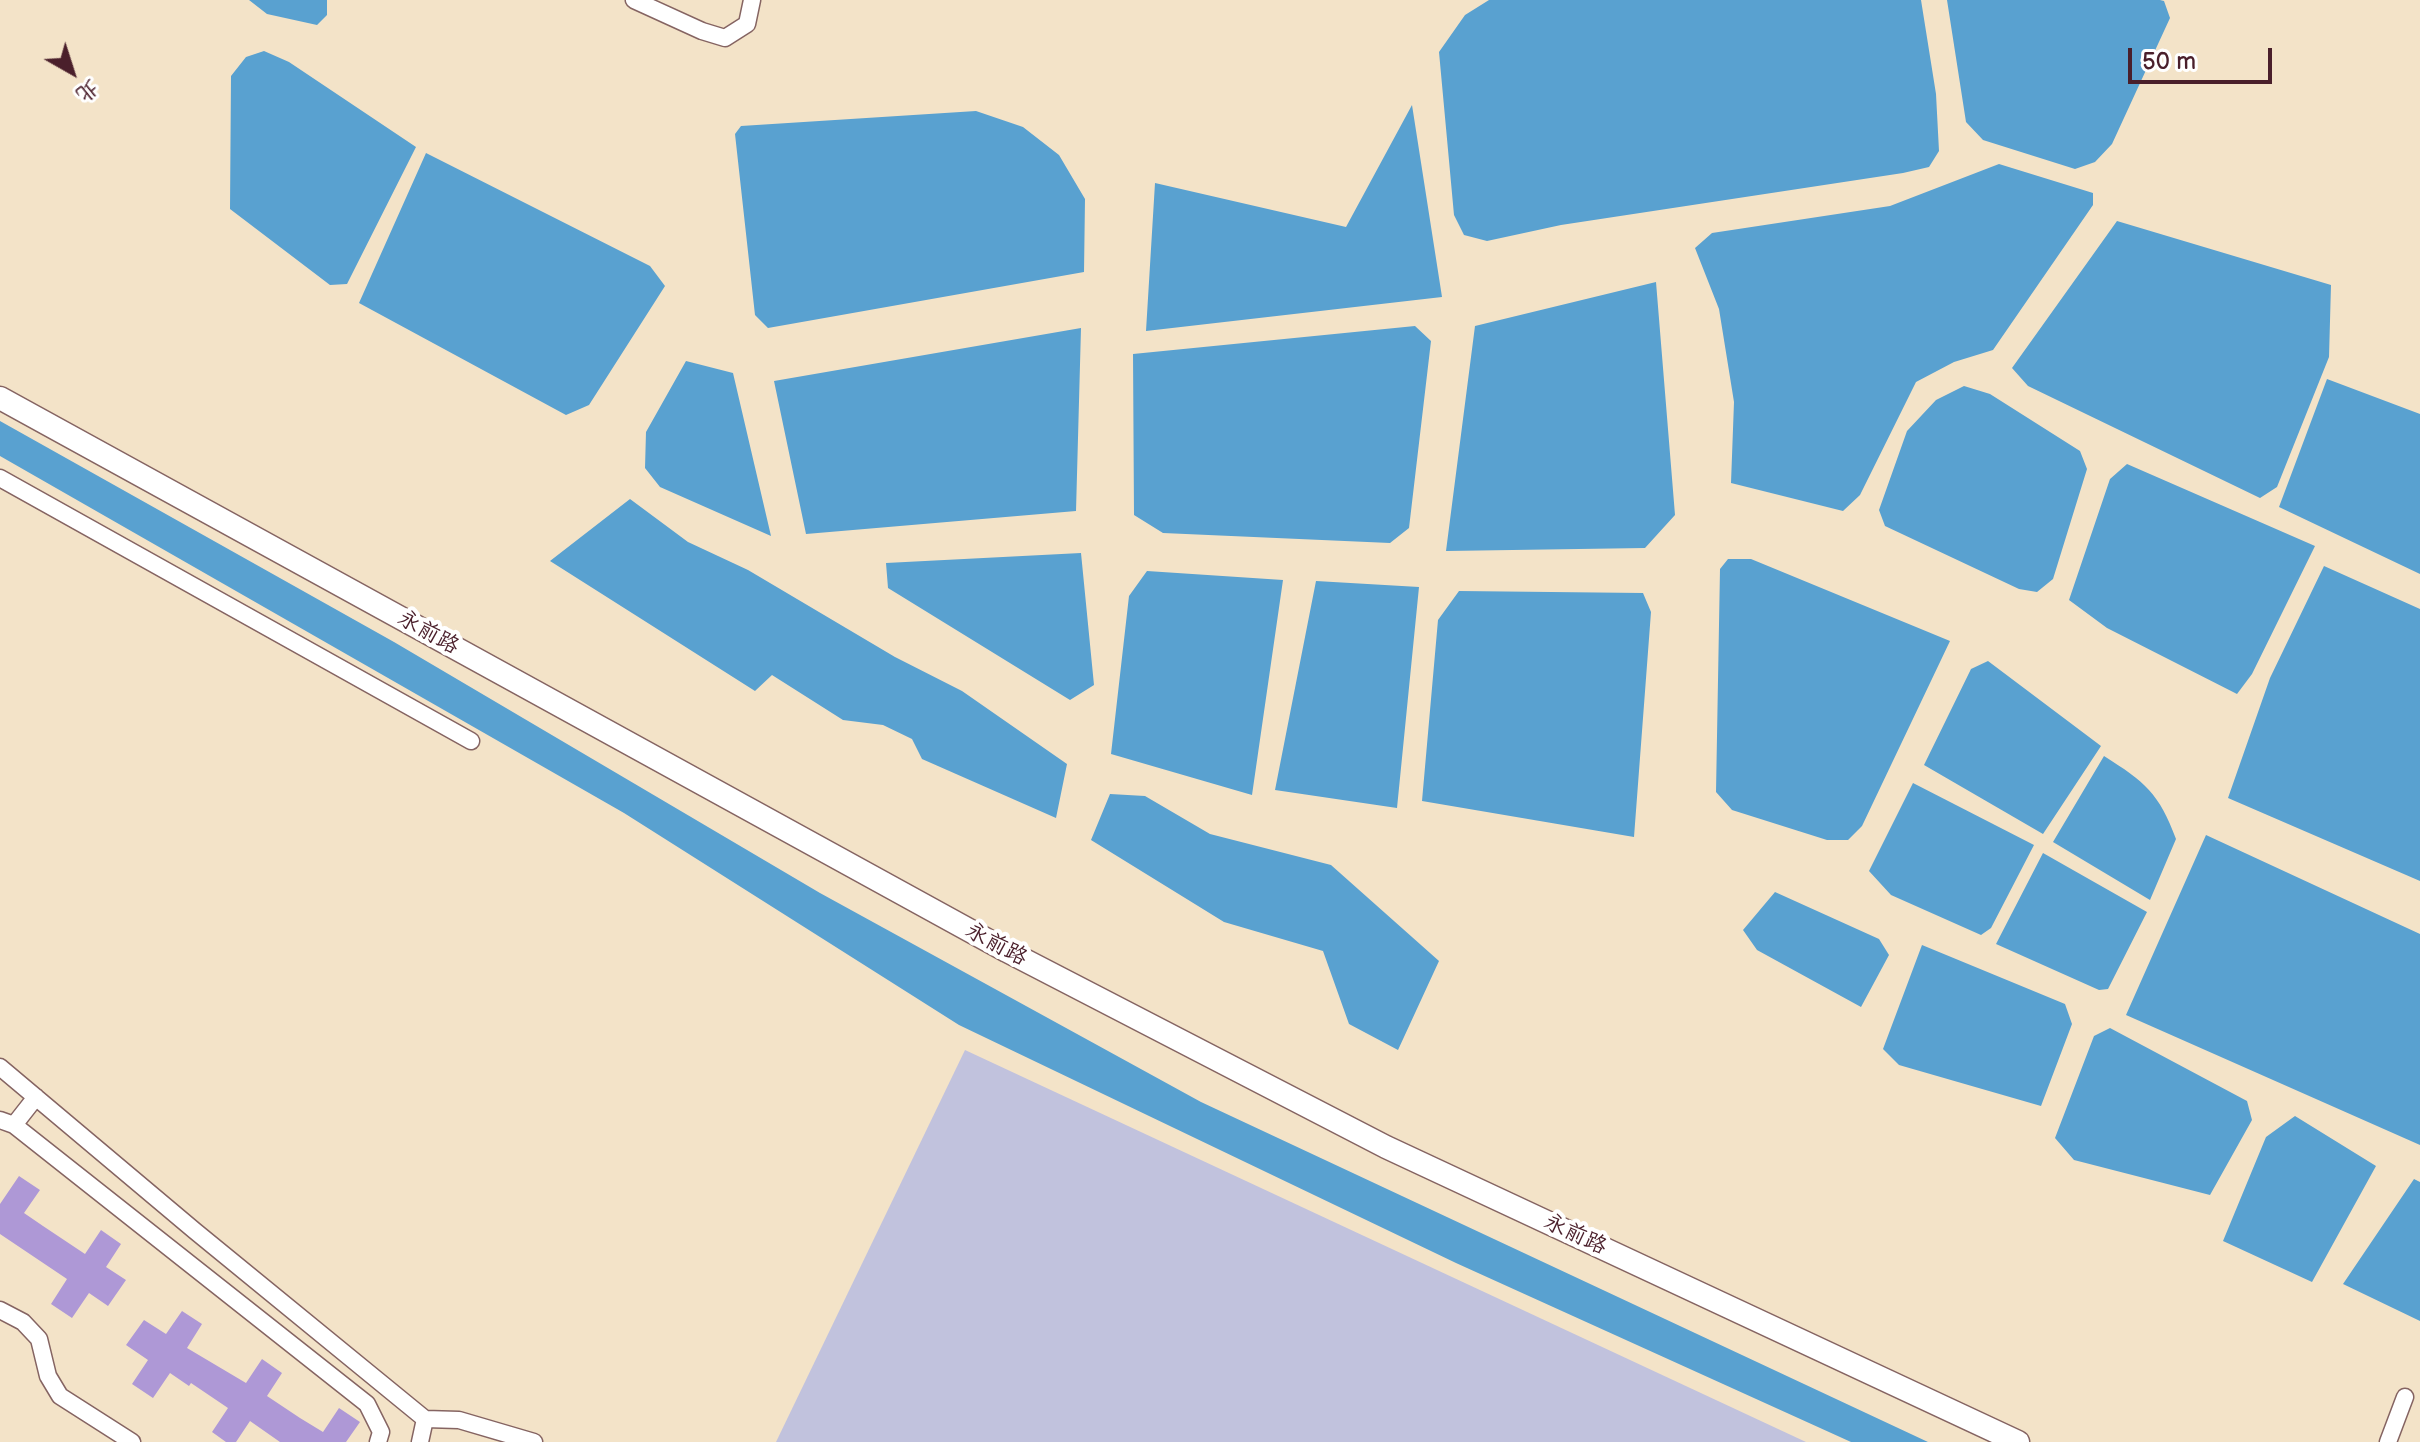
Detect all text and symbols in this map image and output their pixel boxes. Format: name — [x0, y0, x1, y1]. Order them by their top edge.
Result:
north arrow — [32, 32, 112, 112]
scale bar — [2132, 32, 2276, 82]
text: 50 m — [2142, 47, 2196, 76]
text: 北 — [70, 74, 104, 108]
street label: 永前路 — [393, 605, 463, 661]
street label: 永前路 — [961, 918, 1031, 972]
street label: 永前路 — [1540, 1209, 1610, 1261]

